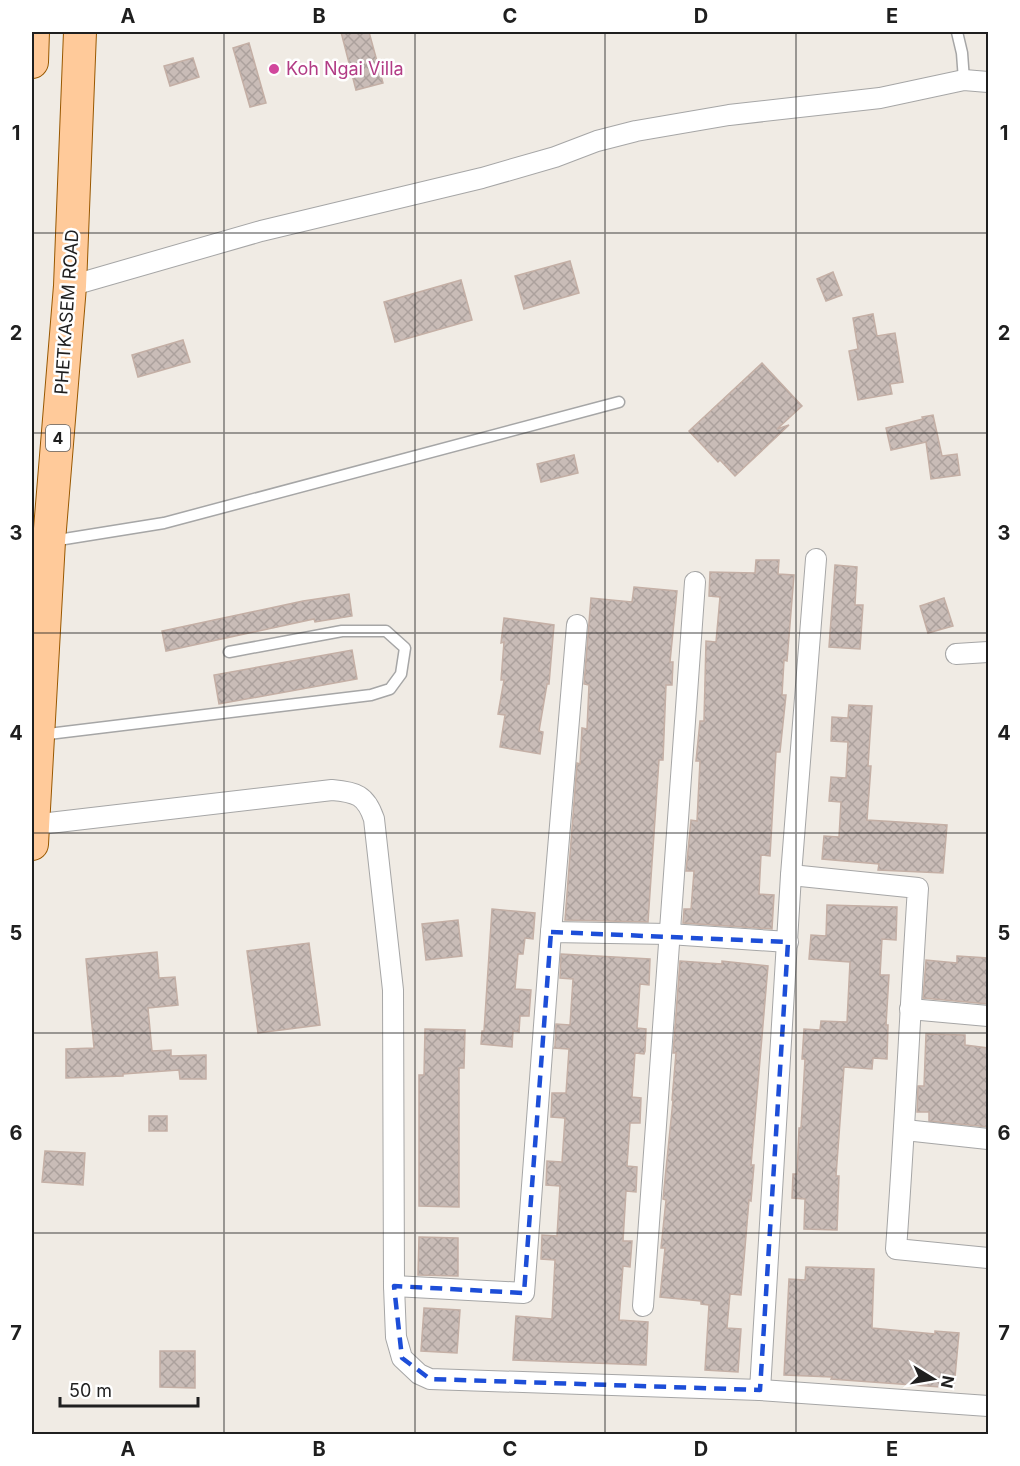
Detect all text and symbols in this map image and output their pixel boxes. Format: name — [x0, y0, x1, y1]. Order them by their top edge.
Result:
text: A — [121, 4, 136, 28]
text: B — [312, 4, 326, 28]
text: C — [503, 4, 517, 28]
text: D — [694, 4, 708, 28]
text: E — [886, 4, 898, 28]
place label: Koh Ngai Villa — [286, 58, 404, 79]
marker: Koh Ngai Villa — [267, 62, 281, 76]
text: 1 — [12, 121, 20, 145]
text: 1 — [1000, 121, 1008, 145]
street label: PHETKASEM ROAD — [50, 229, 83, 395]
text: 2 — [10, 321, 22, 345]
text: 2 — [998, 321, 1010, 345]
road number: 4 — [46, 425, 70, 451]
text: 3 — [10, 521, 22, 545]
text: 3 — [998, 521, 1010, 545]
text: 4 — [9, 721, 23, 745]
text: 4 — [997, 721, 1011, 745]
text: 5 — [10, 921, 22, 945]
text: 5 — [998, 921, 1010, 945]
text: 6 — [10, 1121, 23, 1145]
text: 6 — [998, 1121, 1011, 1145]
text: 7 — [10, 1321, 22, 1345]
text: 7 — [998, 1321, 1010, 1345]
north arrow — [903, 1349, 963, 1409]
scale bar — [60, 1370, 198, 1408]
text: N — [937, 1374, 959, 1390]
text: 50 m — [69, 1380, 112, 1401]
text: A — [121, 1437, 136, 1461]
text: B — [312, 1437, 326, 1461]
text: C — [503, 1437, 517, 1461]
text: D — [694, 1437, 708, 1461]
text: E — [886, 1437, 898, 1461]

